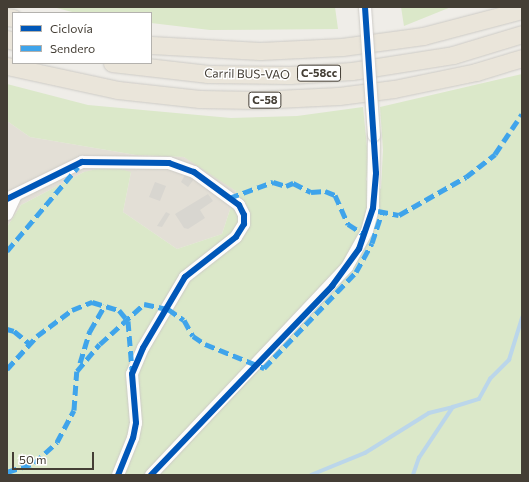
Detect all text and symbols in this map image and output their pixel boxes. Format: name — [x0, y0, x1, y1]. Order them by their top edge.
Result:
legend — [12, 12, 152, 64]
text: Ciclovía — [50, 21, 93, 35]
text: Sendero — [50, 41, 95, 55]
road number: C-58cc — [297, 64, 341, 82]
street label: Carril BUS-VAO — [204, 66, 290, 82]
road number: C-58 — [248, 91, 282, 109]
scale bar — [14, 444, 96, 470]
text: 50 m — [19, 452, 47, 466]

